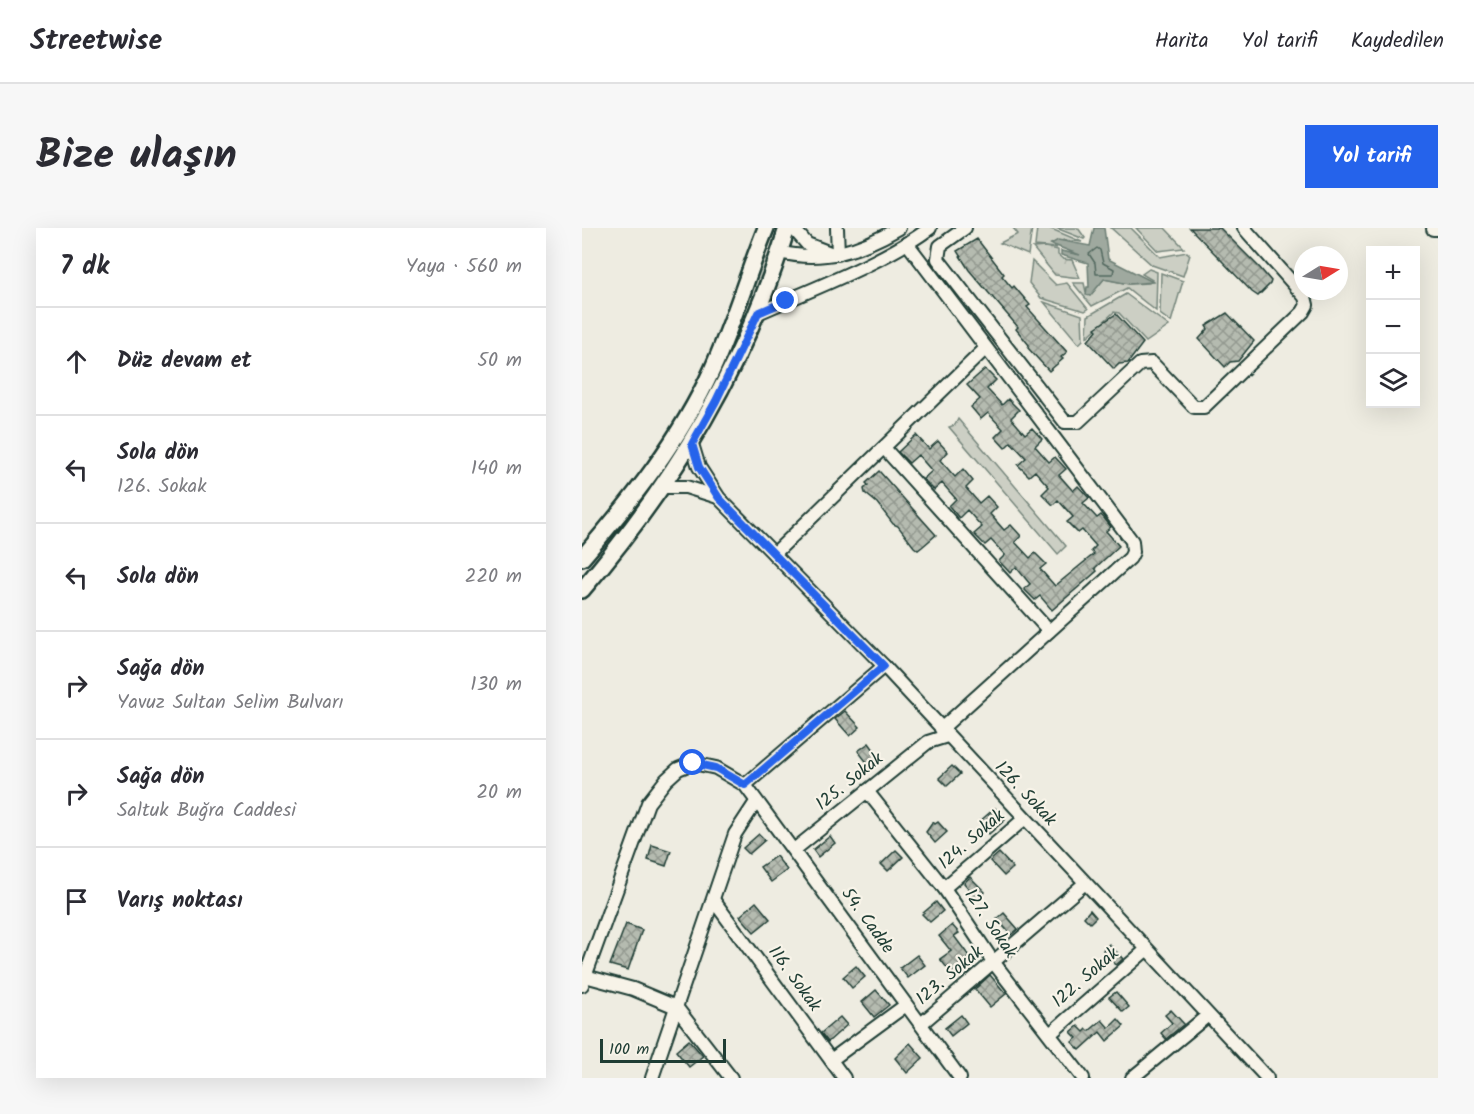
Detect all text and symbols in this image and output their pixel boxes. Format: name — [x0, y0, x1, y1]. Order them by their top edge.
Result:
text: Streetwise — [30, 19, 162, 64]
text: Harita — [1155, 25, 1209, 58]
text: Yol tarifi — [1242, 25, 1318, 58]
text: Kaydedilen — [1351, 25, 1444, 58]
text: Bize ulaşın — [36, 123, 237, 190]
button: Yol tarifi — [1305, 125, 1438, 188]
text: 7 dk — [60, 246, 109, 288]
north arrow — [1294, 246, 1348, 300]
map controls — [1366, 246, 1420, 408]
button: + — [1366, 246, 1420, 300]
text: Yaya · 560 m — [406, 251, 522, 283]
route end — [772, 287, 798, 313]
button: − — [1366, 300, 1420, 354]
text: Düz devam et — [117, 344, 251, 379]
icon: ahead — [60, 345, 93, 378]
text: 50 m — [477, 345, 522, 377]
button: layers — [1366, 354, 1420, 408]
text: Sola dön — [117, 436, 199, 471]
icon: left — [60, 453, 93, 486]
text: 140 m — [471, 453, 522, 485]
text: 126. Sokak — [117, 471, 207, 503]
text: Sola dön — [117, 560, 199, 595]
icon: left — [60, 561, 93, 594]
text: 220 m — [465, 561, 522, 593]
text: Sağa dön — [117, 652, 204, 687]
icon: right — [60, 669, 93, 702]
text: 130 m — [470, 669, 522, 701]
text: Yavuz Sultan Selim Bulvarı — [117, 687, 344, 719]
street label: 125. Sokak — [810, 745, 891, 819]
route start — [679, 749, 705, 775]
street label: 126. Sokak — [987, 755, 1063, 834]
text: Sağa dön — [117, 760, 204, 795]
icon: right — [60, 777, 93, 810]
text: 20 m — [476, 777, 522, 809]
text: Saltuk Buğra Caddesi — [117, 795, 296, 827]
street label: 124. Sokak — [932, 802, 1012, 877]
street label: 54. Cadde — [833, 882, 901, 960]
street label: 127. Sokak — [956, 883, 1024, 965]
text: Varış noktası — [117, 884, 243, 919]
icon: arrive — [60, 885, 93, 918]
street label: 123. Sokak — [910, 939, 991, 1013]
street label: 116. Sokak — [760, 940, 828, 1019]
street label: 122. Sokak — [1046, 940, 1127, 1016]
scale bar — [600, 1036, 726, 1064]
text: 100 m — [609, 1037, 649, 1062]

